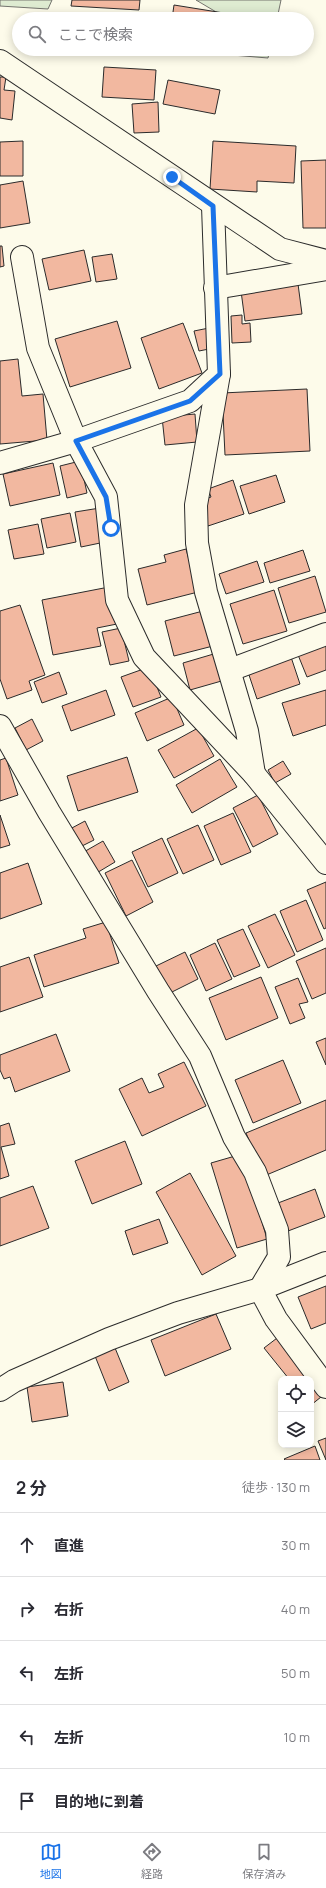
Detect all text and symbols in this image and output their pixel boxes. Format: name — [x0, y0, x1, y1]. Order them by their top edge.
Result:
search box — [12, 12, 314, 56]
icon: search — [26, 23, 48, 45]
text: ここで検索 — [58, 24, 133, 45]
route end — [163, 168, 181, 186]
route start — [102, 519, 120, 537]
map controls — [278, 1376, 314, 1448]
button: locate — [278, 1376, 314, 1412]
button: layers — [278, 1412, 314, 1448]
text: 2 分 — [16, 1476, 47, 1499]
text: 徒歩 · 130 m — [242, 1478, 310, 1496]
icon: ahead — [16, 1534, 38, 1556]
text: 直進 — [54, 1535, 84, 1556]
text: 30 m — [281, 1536, 310, 1554]
icon: right — [16, 1598, 38, 1620]
text: 右折 — [54, 1599, 84, 1620]
text: 40 m — [281, 1600, 310, 1618]
icon: left — [16, 1662, 38, 1684]
text: 左折 — [54, 1663, 84, 1684]
text: 50 m — [281, 1664, 310, 1682]
icon: left — [16, 1726, 38, 1748]
text: 左折 — [54, 1727, 84, 1748]
text: 10 m — [283, 1728, 310, 1746]
icon: arrive — [16, 1790, 38, 1812]
text: 目的地に到着 — [54, 1791, 144, 1812]
tab: 地図 — [40, 1841, 62, 1881]
tab: 経路 — [141, 1841, 163, 1881]
tab: 保存済み — [242, 1841, 286, 1881]

